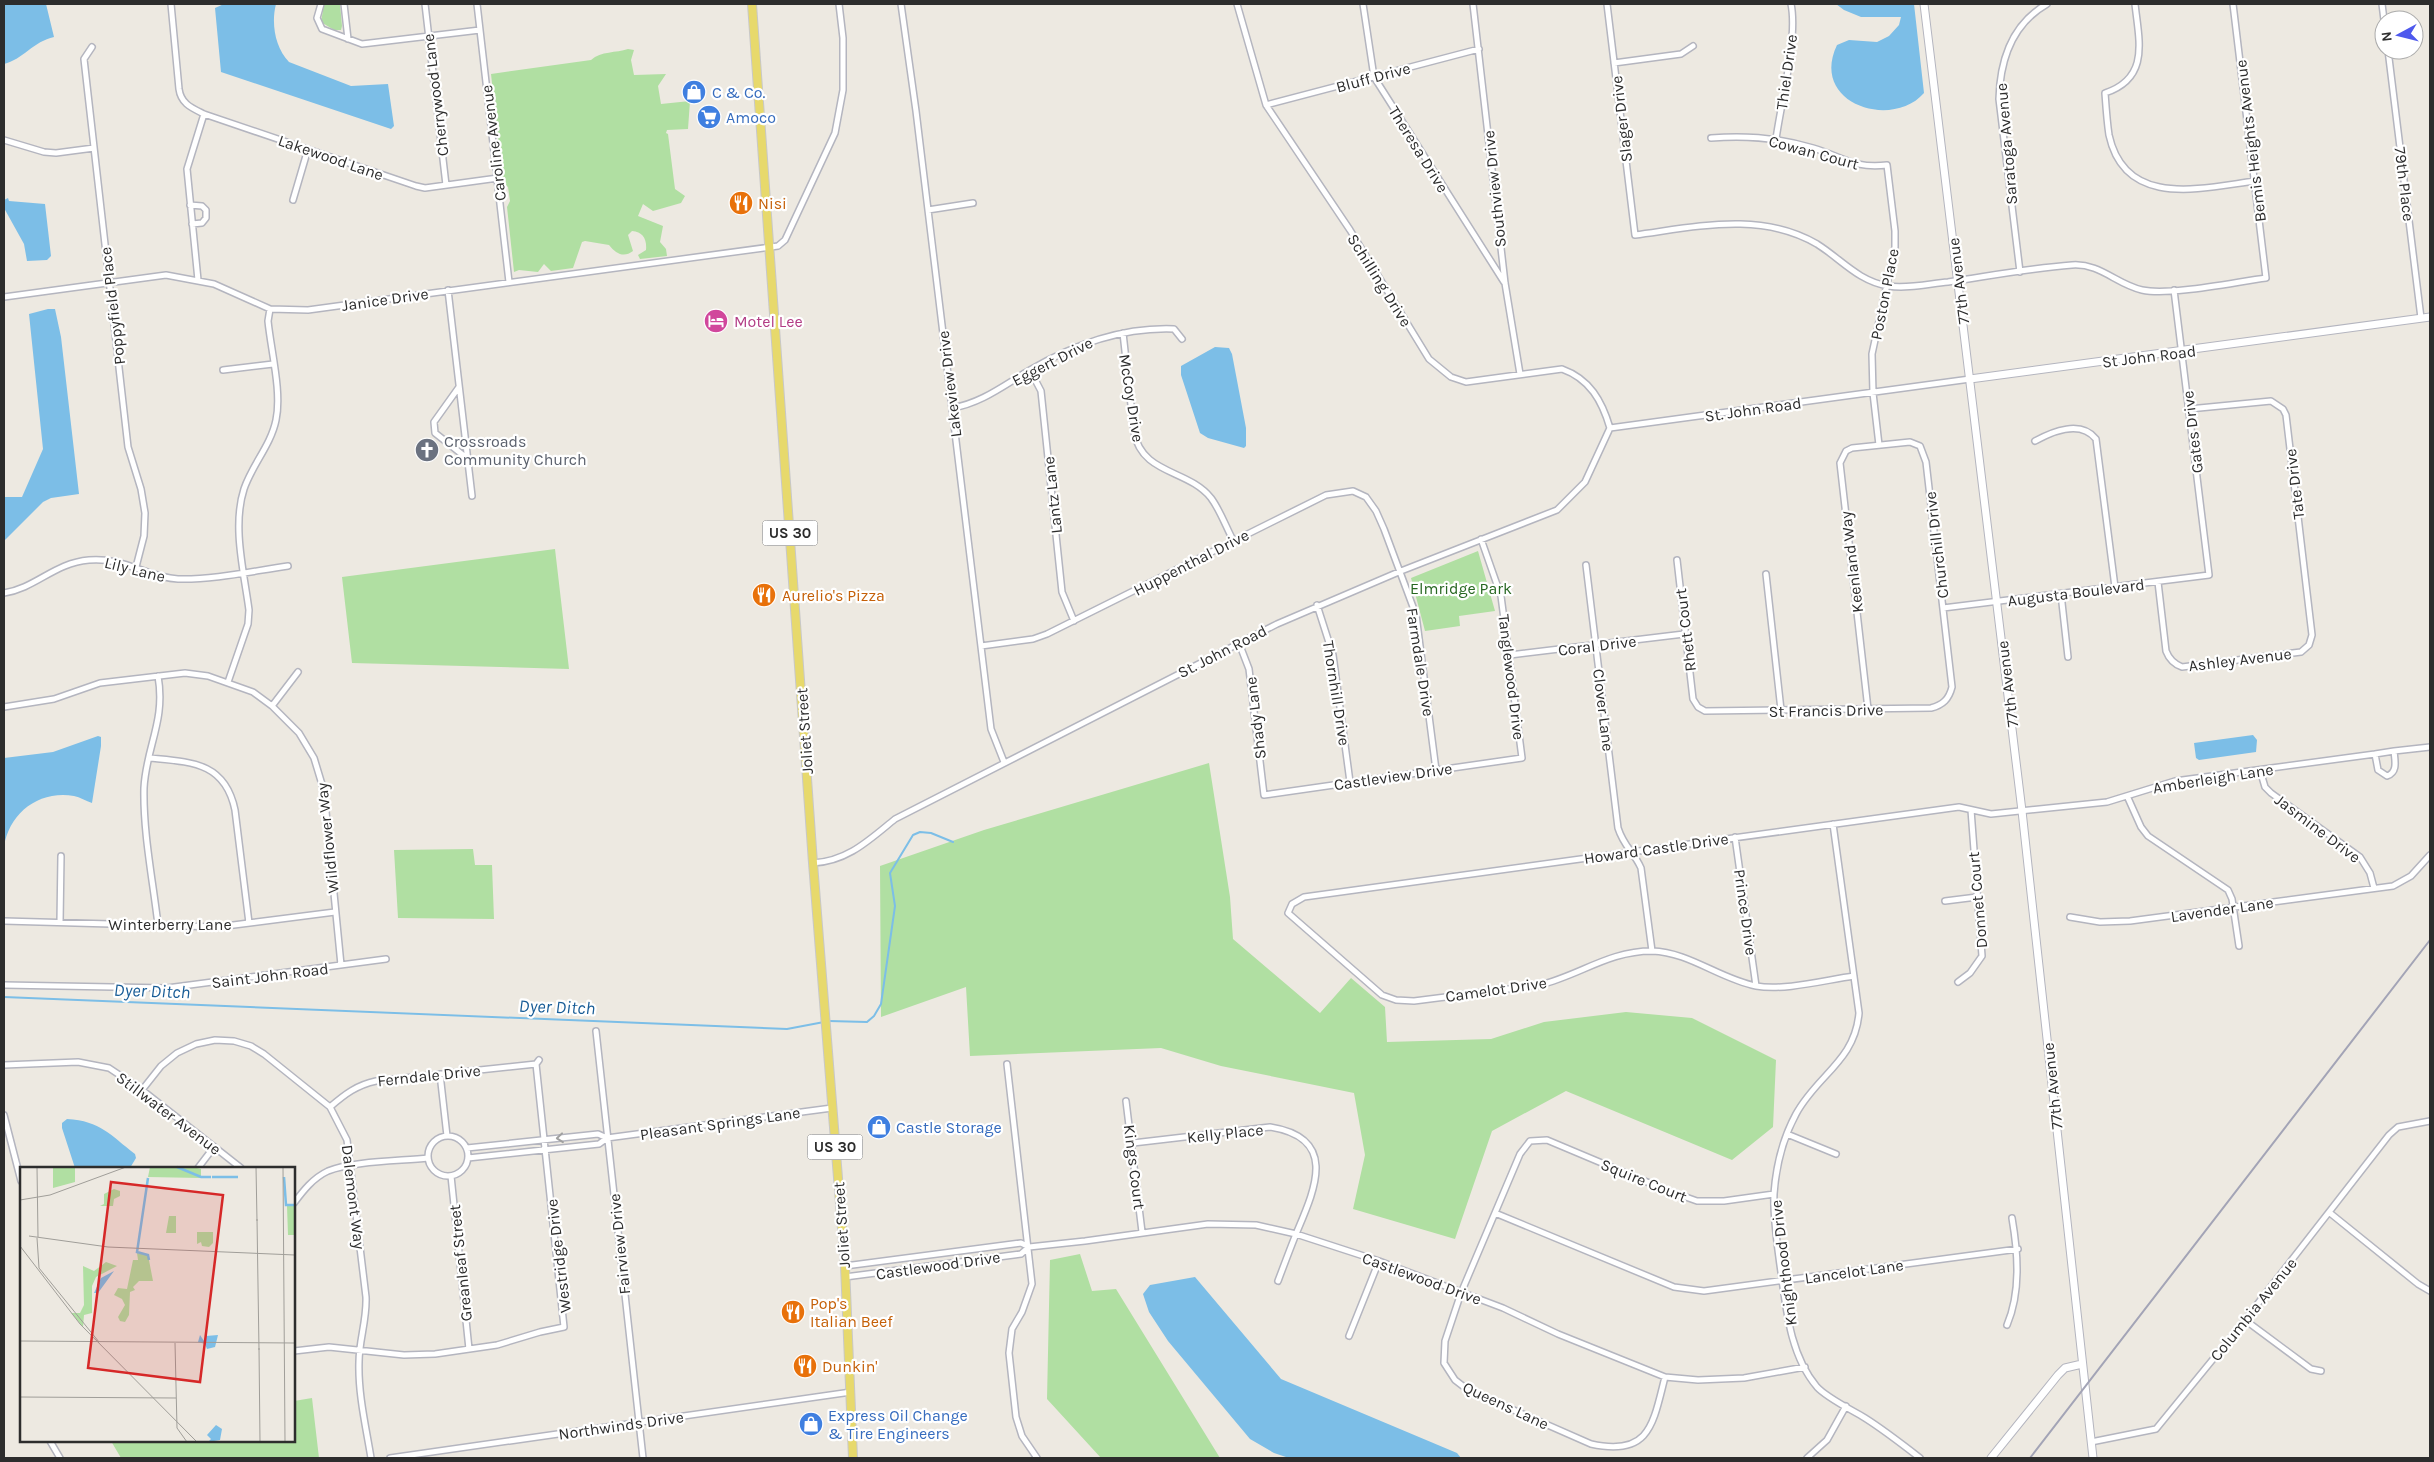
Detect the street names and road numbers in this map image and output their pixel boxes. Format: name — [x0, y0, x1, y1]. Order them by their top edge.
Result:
street label: Cherrywood Lane — [419, 33, 452, 157]
street label: Thiel Drive — [1772, 33, 1801, 111]
street label: Bluff Drive — [1334, 58, 1412, 97]
street label: Bemis Heights Avenue — [2231, 59, 2270, 223]
street label: Slager Drive — [1607, 75, 1636, 163]
street label: Saratoga Avenue — [1992, 82, 2021, 206]
street label: Caroline Avenue — [477, 84, 510, 202]
street label: Theresa Drive — [1384, 103, 1453, 196]
street label: Southview Drive — [1479, 129, 1510, 248]
street label: Lakewood Lane — [276, 131, 386, 184]
street label: Cowan Court — [1767, 131, 1861, 174]
street label: 79th Place — [2391, 146, 2418, 222]
street label: Schilling Drive — [1343, 230, 1416, 330]
street label: 77th Avenue — [1944, 237, 1973, 325]
street label: Poppyfield Place — [96, 246, 129, 366]
street label: Poston Place — [1866, 247, 1903, 341]
street label: Janice Drive — [341, 284, 430, 315]
street label: Lakeview Drive — [934, 330, 965, 438]
street label: Eggert Drive — [1009, 333, 1096, 390]
street label: St John Road — [2101, 341, 2197, 372]
street label: McCoy Drive — [1115, 353, 1148, 444]
street label: Gates Drive — [2178, 390, 2207, 474]
street label: St. John Road — [1703, 393, 1803, 426]
street label: Tate Drive — [2281, 448, 2308, 520]
street label: Lantz Lane — [1039, 455, 1066, 534]
street label: Churchill Drive — [1921, 490, 1952, 600]
street label: Keenland Way — [1836, 510, 1867, 614]
road number: US 30 — [762, 520, 818, 546]
street label: Huppenthal Drive — [1130, 525, 1252, 600]
street label: Lily Lane — [102, 553, 167, 586]
street label: Augusta Boulevard — [2007, 575, 2146, 610]
street label: Rhett Court — [1671, 587, 1700, 673]
street label: Farmdale Drive — [1403, 606, 1438, 718]
street label: Tanglewood Drive — [1494, 613, 1529, 741]
street label: St. John Road — [1174, 621, 1270, 682]
street label: Coral Drive — [1557, 631, 1637, 660]
street label: Thornhill Drive — [1319, 639, 1354, 747]
street label: 77th Avenue — [1993, 640, 2022, 728]
street label: Ashley Avenue — [2187, 644, 2293, 675]
street label: Clover Lane — [1589, 668, 1618, 752]
street label: Shady Lane — [1241, 676, 1270, 760]
street label: Joliet Street — [792, 687, 817, 775]
street label: St Francis Drive — [1768, 700, 1884, 721]
street label: Castleview Drive — [1333, 759, 1454, 794]
street label: Amberleigh Lane — [2151, 760, 2275, 797]
street label: Wildflower Way — [312, 781, 343, 894]
street label: Jasmine Drive — [2271, 790, 2364, 867]
street label: Howard Castle Drive — [1583, 829, 1730, 868]
street label: Donnet Court — [1964, 851, 1991, 949]
street label: Prince Drive — [1730, 868, 1761, 956]
street label: Lavender Lane — [2169, 893, 2275, 926]
street label: Winterberry Lane — [108, 915, 232, 934]
street label: Saint John Road — [210, 959, 330, 992]
street label: Camelot Drive — [1444, 973, 1548, 1006]
street label: 77th Avenue — [2038, 1042, 2067, 1130]
street label: Ferndale Drive — [376, 1061, 482, 1090]
street label: Stillwater Avenue — [113, 1068, 225, 1159]
street label: Pleasant Springs Lane — [639, 1103, 801, 1144]
street label: Kelly Place — [1186, 1120, 1264, 1147]
street label: Kings Court — [1120, 1124, 1149, 1211]
road number: US 30 — [808, 1134, 862, 1160]
street label: Dalemont Way — [338, 1144, 369, 1251]
street label: Squire Court — [1598, 1155, 1690, 1206]
street label: Joliet Street — [829, 1181, 854, 1269]
street label: Fairview Drive — [605, 1193, 634, 1295]
street label: Westridge Drive — [542, 1198, 575, 1314]
street label: Knighthood Drive — [1766, 1199, 1801, 1327]
street label: Greanleaf Street — [445, 1204, 476, 1322]
street label: Castlewood Drive — [875, 1247, 1002, 1284]
street label: Castlewood Drive — [1360, 1248, 1484, 1309]
street label: Columbia Avenue — [2206, 1254, 2301, 1365]
street label: Lancelot Lane — [1803, 1255, 1905, 1288]
street label: Queens Lane — [1460, 1377, 1552, 1434]
street label: Northwinds Drive — [557, 1407, 685, 1444]

